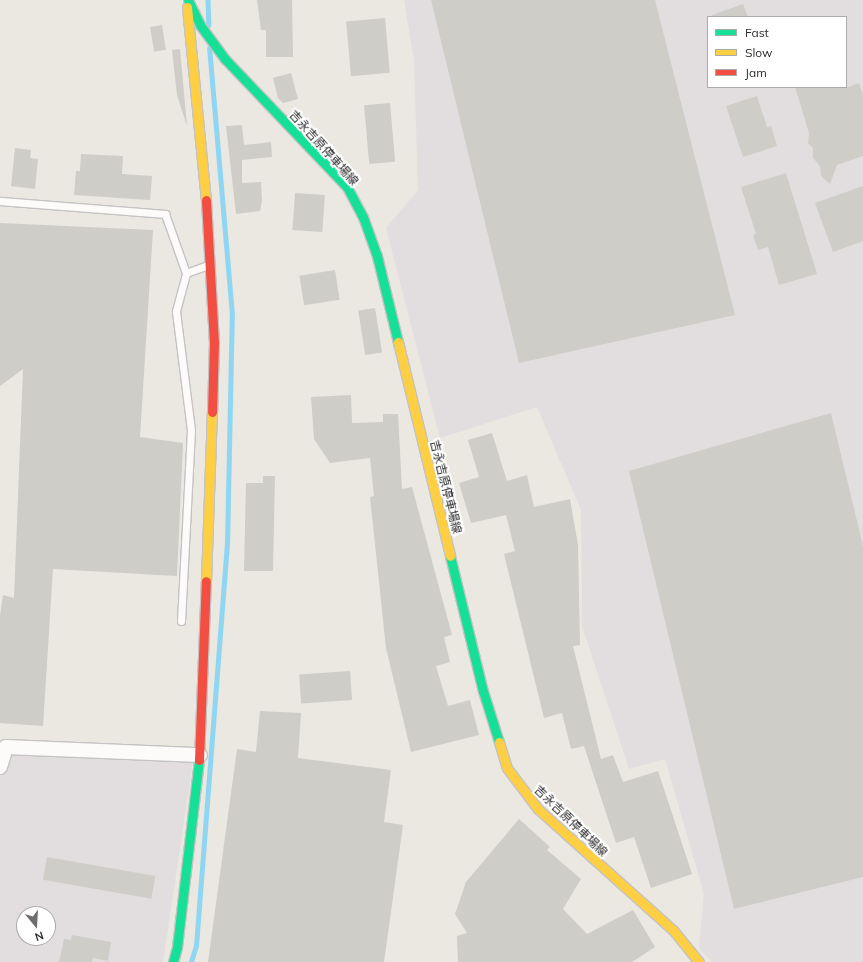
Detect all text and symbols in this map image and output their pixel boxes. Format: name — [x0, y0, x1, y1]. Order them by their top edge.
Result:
legend — [707, 16, 847, 88]
text: Fast — [745, 25, 769, 40]
text: Slow — [745, 45, 773, 60]
text: Jam — [745, 65, 767, 80]
street label: 吉永吉原停車場線 — [287, 108, 361, 188]
street label: 吉永吉原停車場線 — [427, 439, 465, 535]
street label: 吉永吉原停車場線 — [531, 782, 611, 860]
north arrow — [16, 906, 56, 946]
text: N — [33, 929, 46, 944]

